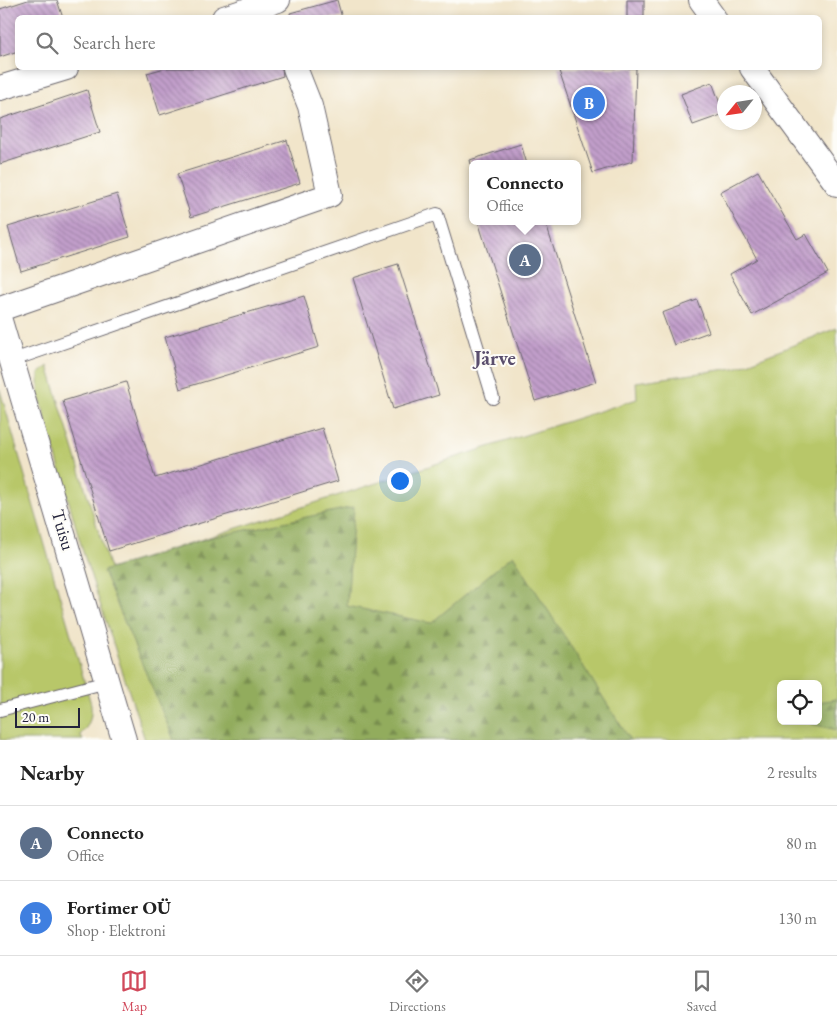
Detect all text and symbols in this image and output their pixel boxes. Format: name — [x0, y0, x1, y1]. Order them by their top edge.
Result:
search box — [15, 15, 822, 70]
icon: search — [33, 29, 61, 57]
text: Search here — [73, 30, 155, 55]
pin: B — [573, 84, 605, 122]
north arrow — [717, 85, 762, 130]
popup — [469, 160, 581, 225]
text: Connecto — [487, 170, 563, 195]
text: Office — [487, 195, 524, 216]
pin: A — [509, 241, 541, 279]
district label: Järve — [472, 345, 516, 371]
your location — [387, 468, 413, 494]
street label: Tuisu — [47, 507, 80, 553]
map controls — [777, 680, 822, 725]
button: locate — [777, 680, 822, 725]
scale bar — [15, 705, 80, 728]
text: 20 m — [22, 708, 49, 726]
text: Nearby — [20, 759, 84, 786]
text: 2 results — [767, 762, 817, 783]
text: Connecto — [67, 820, 144, 845]
text: A — [30, 833, 42, 854]
text: 80 m — [786, 833, 817, 854]
text: Office — [67, 845, 104, 866]
text: Fortimer OÜ — [67, 895, 171, 920]
text: B — [31, 908, 41, 929]
text: 130 m — [778, 908, 817, 929]
text: Shop · Elektroni — [67, 920, 166, 941]
tab: Map — [120, 967, 148, 1015]
tab: Directions — [389, 967, 446, 1015]
tab: Saved — [687, 967, 717, 1015]

